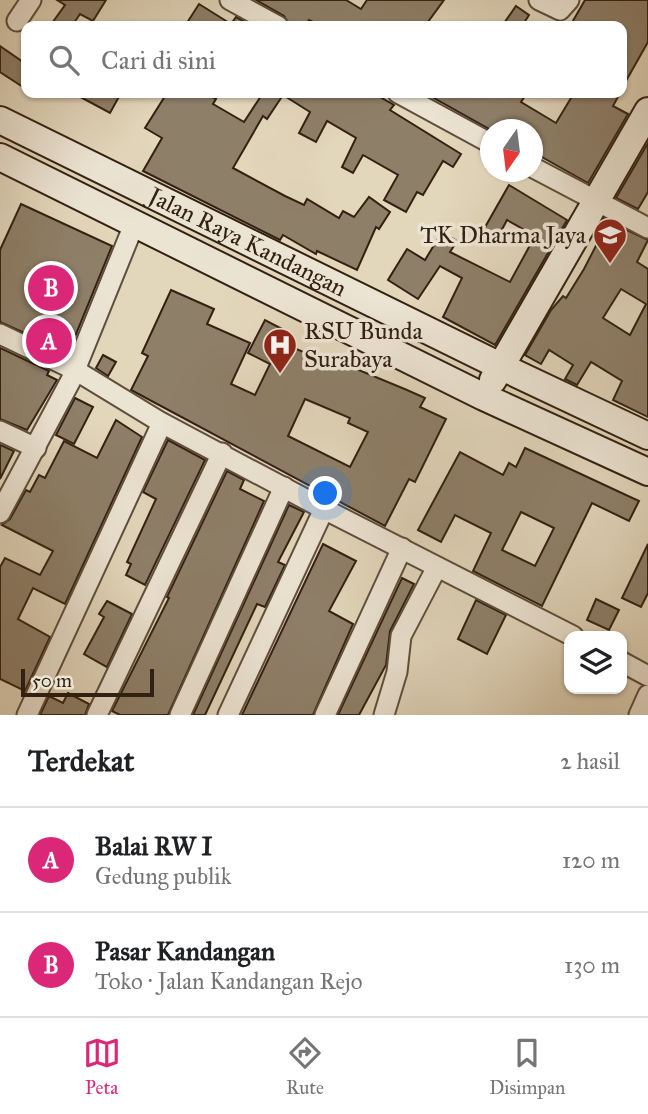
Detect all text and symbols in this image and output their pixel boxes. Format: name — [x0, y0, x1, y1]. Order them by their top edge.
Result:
search box — [21, 21, 627, 98]
icon: search — [45, 41, 83, 79]
text: Cari di sini — [101, 44, 216, 76]
north arrow — [480, 119, 543, 182]
street label: Jalan Raya Kandangan — [141, 179, 352, 303]
school or university icon: TK Dharma Jaya — [591, 216, 629, 265]
place label: TK Dharma Jaya — [420, 220, 587, 250]
pin: B — [28, 262, 74, 314]
pin: A — [26, 315, 72, 367]
place label: RSU Bunda Surabaya — [304, 316, 423, 374]
hospital icon: RSU Bunda Surabaya — [261, 326, 299, 375]
your location — [308, 476, 342, 510]
map controls — [564, 631, 627, 694]
button: layers — [564, 631, 627, 694]
scale bar — [21, 666, 154, 698]
text: 50 m — [32, 669, 72, 692]
text: Terdekat — [28, 743, 134, 779]
text: 2 hasil — [560, 747, 620, 775]
text: Balai RW I — [95, 830, 213, 862]
text: A — [43, 846, 59, 874]
text: 120 m — [562, 846, 620, 874]
text: Gedung publik — [95, 862, 231, 890]
text: Pasar Kandangan — [95, 935, 275, 967]
text: B — [43, 951, 59, 979]
text: 130 m — [564, 951, 620, 979]
text: Toko · Jalan Kandangan Rejo — [95, 967, 362, 995]
tab: Peta — [83, 1034, 121, 1099]
tab: Rute — [286, 1034, 324, 1099]
tab: Disimpan — [489, 1034, 565, 1099]

